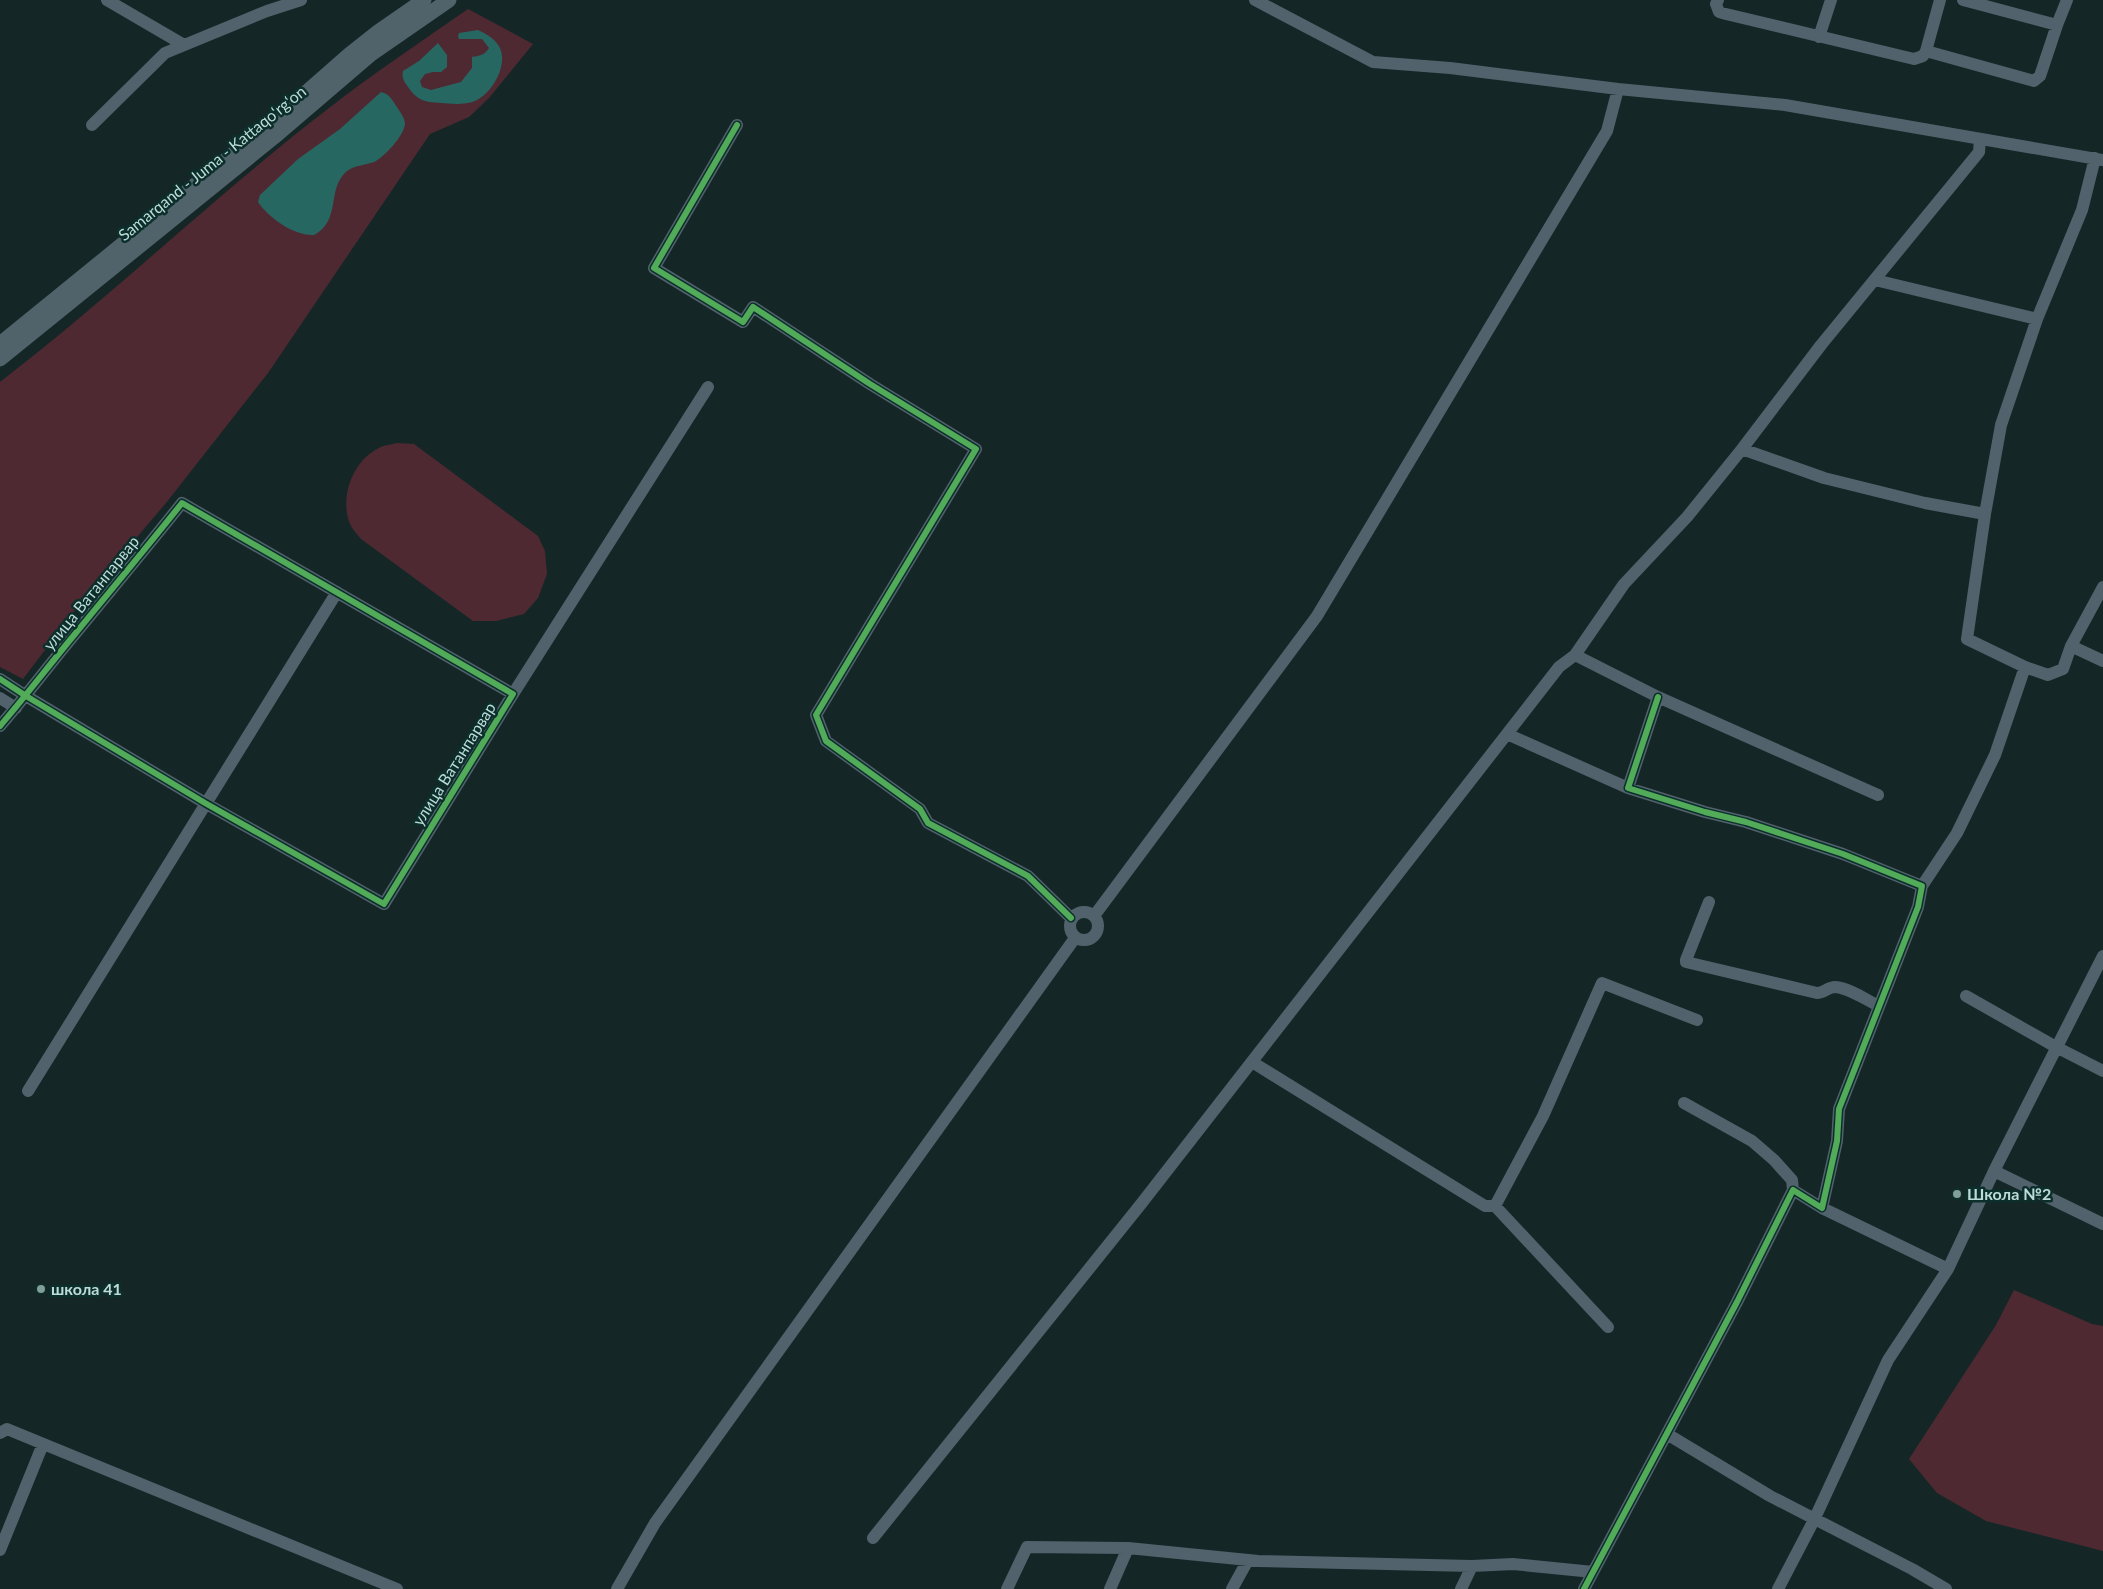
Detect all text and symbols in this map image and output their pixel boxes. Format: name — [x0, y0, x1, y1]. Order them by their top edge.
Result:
street label: Samarqand - Juma - Kattaqo‘rg‘on — [114, 81, 309, 244]
street label: улица Ватанпарвар — [39, 532, 143, 654]
street label: улица Ватанпарвар — [408, 699, 499, 829]
place label: Школа №2 — [1967, 1184, 2051, 1203]
marker: Школа №2 — [1951, 1188, 1963, 1200]
place label: школа 41 — [51, 1279, 122, 1298]
marker: школа 41 — [35, 1283, 47, 1295]

